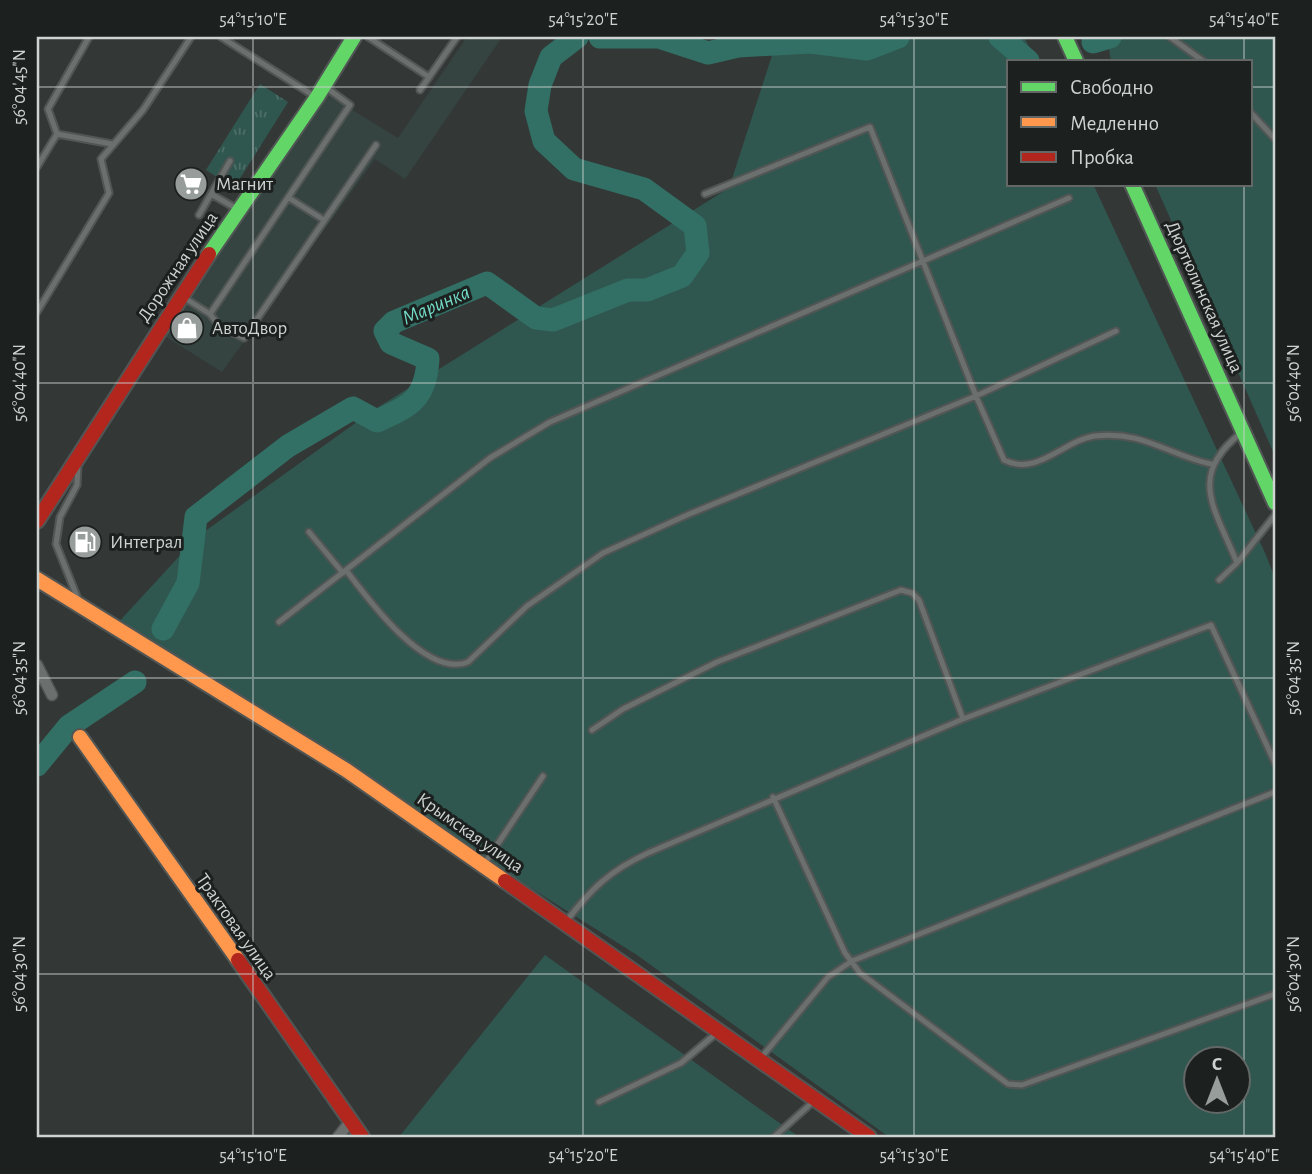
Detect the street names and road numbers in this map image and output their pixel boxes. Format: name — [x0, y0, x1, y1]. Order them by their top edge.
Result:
street label: Дорожная улица — [134, 208, 222, 325]
street label: Дюртюлинская улица — [1162, 218, 1246, 376]
street label: Крымская улица — [413, 789, 527, 877]
street label: Трактовая улица — [192, 870, 280, 984]

